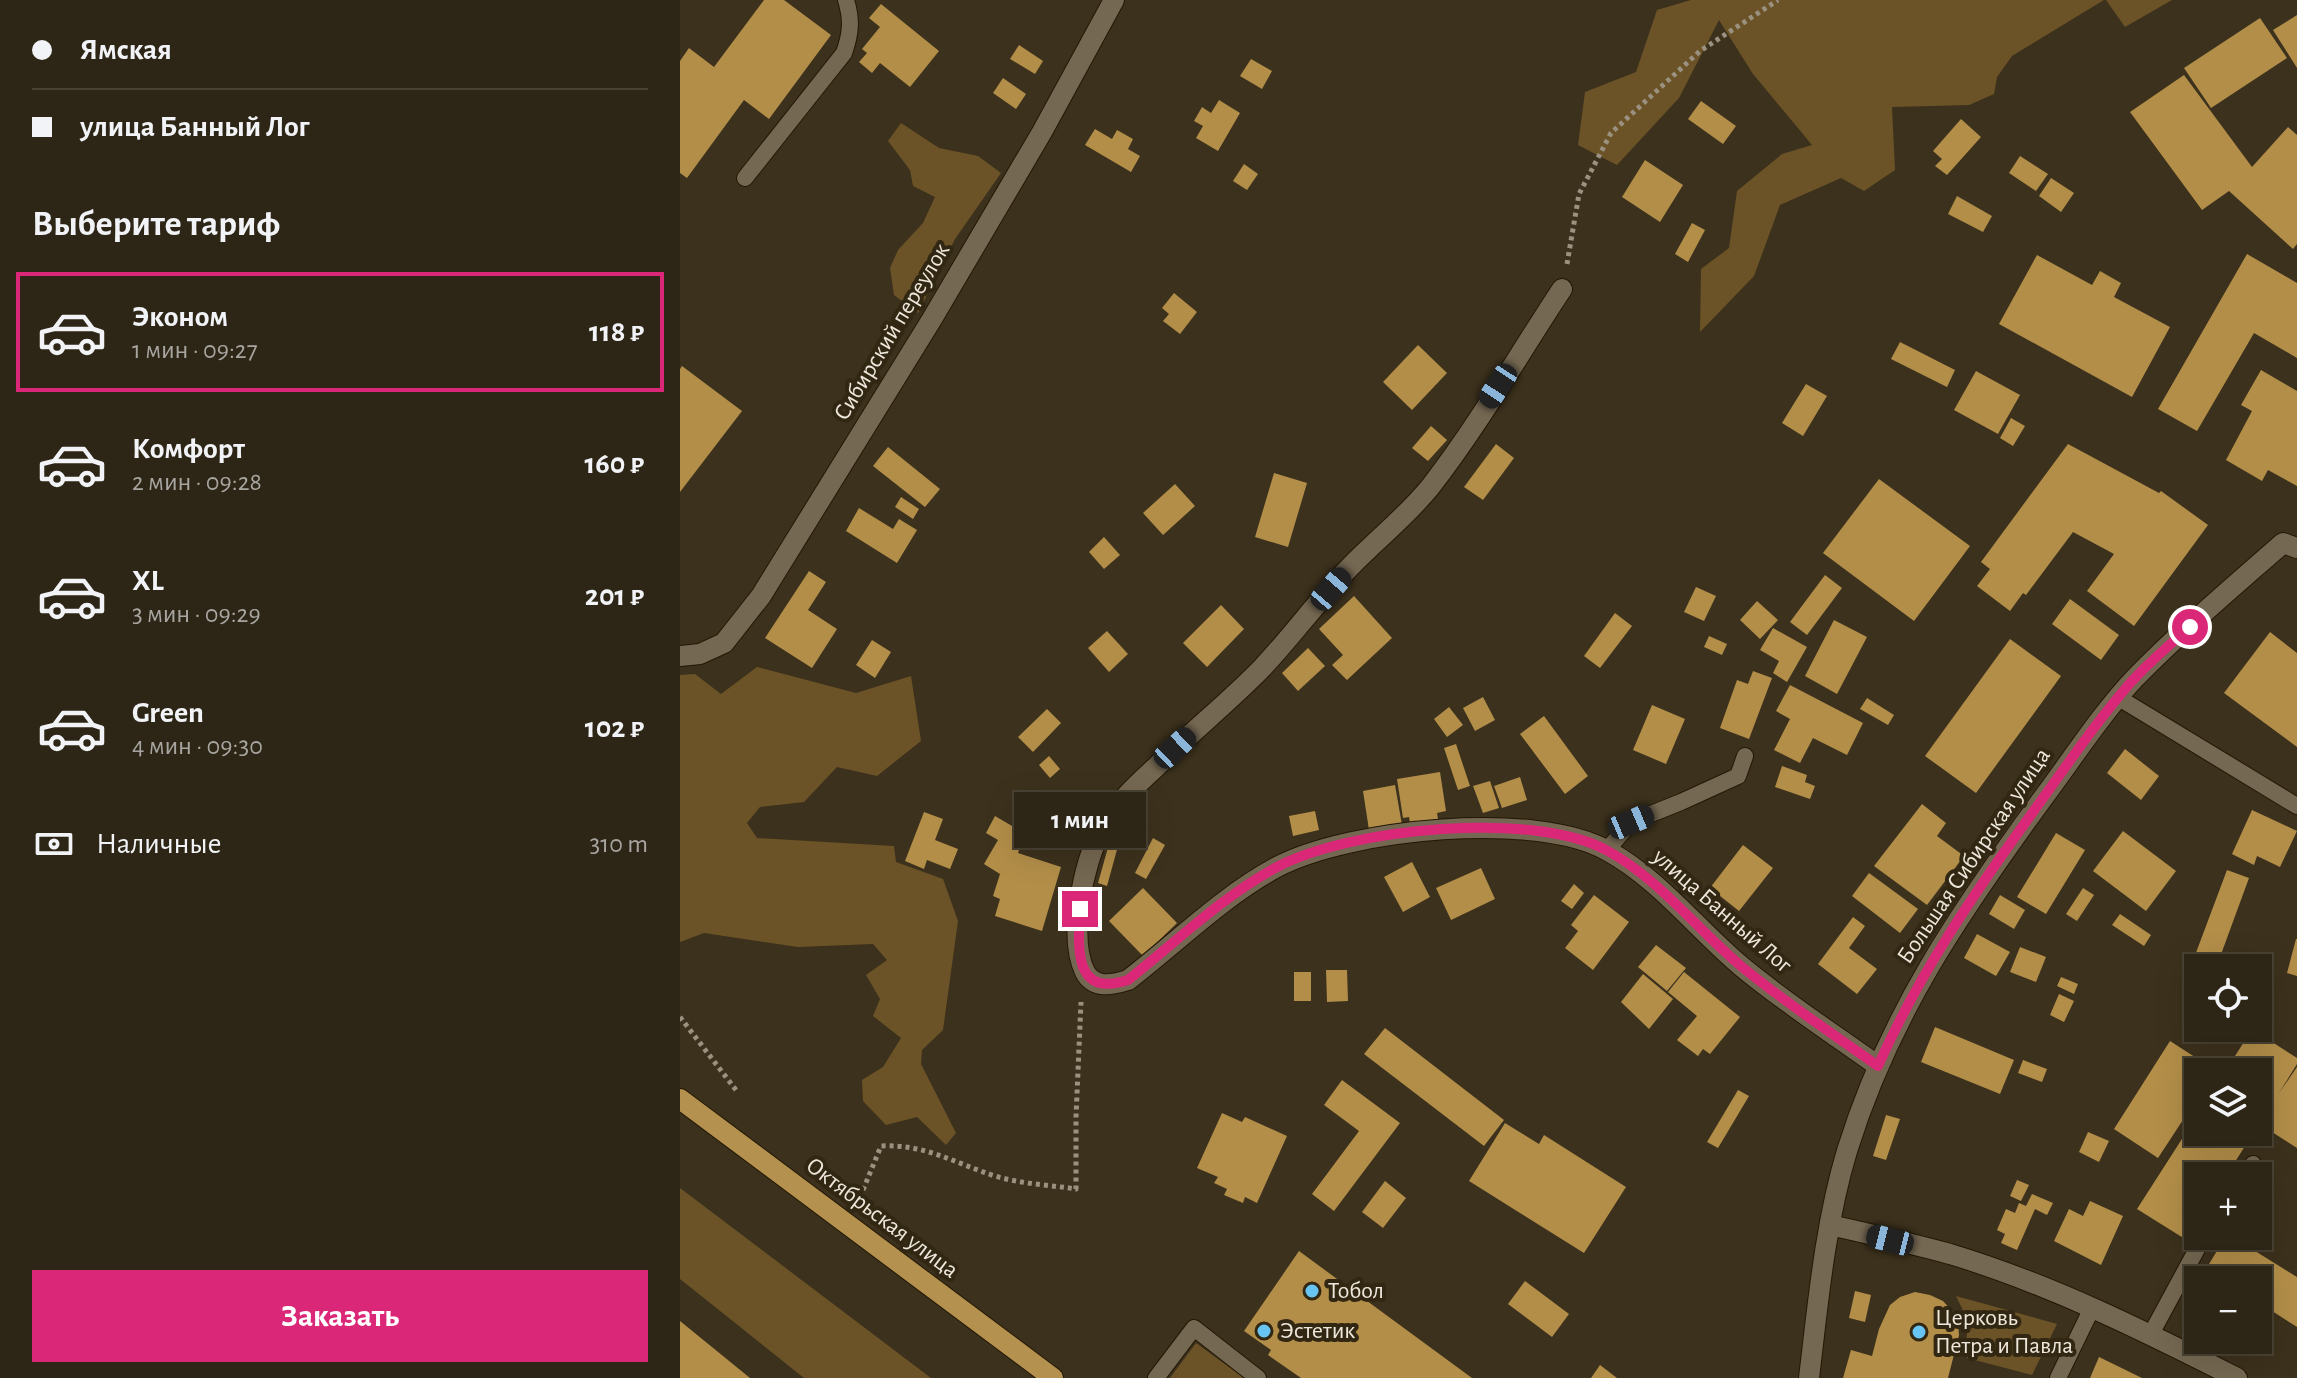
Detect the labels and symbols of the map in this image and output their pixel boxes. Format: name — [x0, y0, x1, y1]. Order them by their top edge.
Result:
street label: Сибирский переулок — [830, 239, 954, 425]
car — [1475, 359, 1521, 413]
car — [1306, 563, 1356, 615]
route start — [2172, 609, 2208, 645]
car — [1149, 723, 1201, 773]
street label: Большая Сибирская улица — [1893, 744, 2055, 968]
callout: 1 мин — [1014, 793, 1146, 849]
car — [1604, 802, 1658, 842]
street label: улица Банный Лог — [1647, 844, 1797, 978]
route end — [1062, 891, 1098, 927]
street label: Октябрьская улица — [801, 1153, 963, 1283]
car — [1864, 1223, 1916, 1257]
place label: Тобол — [1328, 1279, 1384, 1303]
marker: Тобол — [1303, 1282, 1321, 1300]
place label: Церковь Петра и Павла — [1935, 1306, 2073, 1358]
place label: Эстетик — [1280, 1319, 1355, 1343]
marker: Эстетик — [1255, 1322, 1273, 1340]
marker: Церковь Петра и Павла — [1910, 1323, 1928, 1341]

